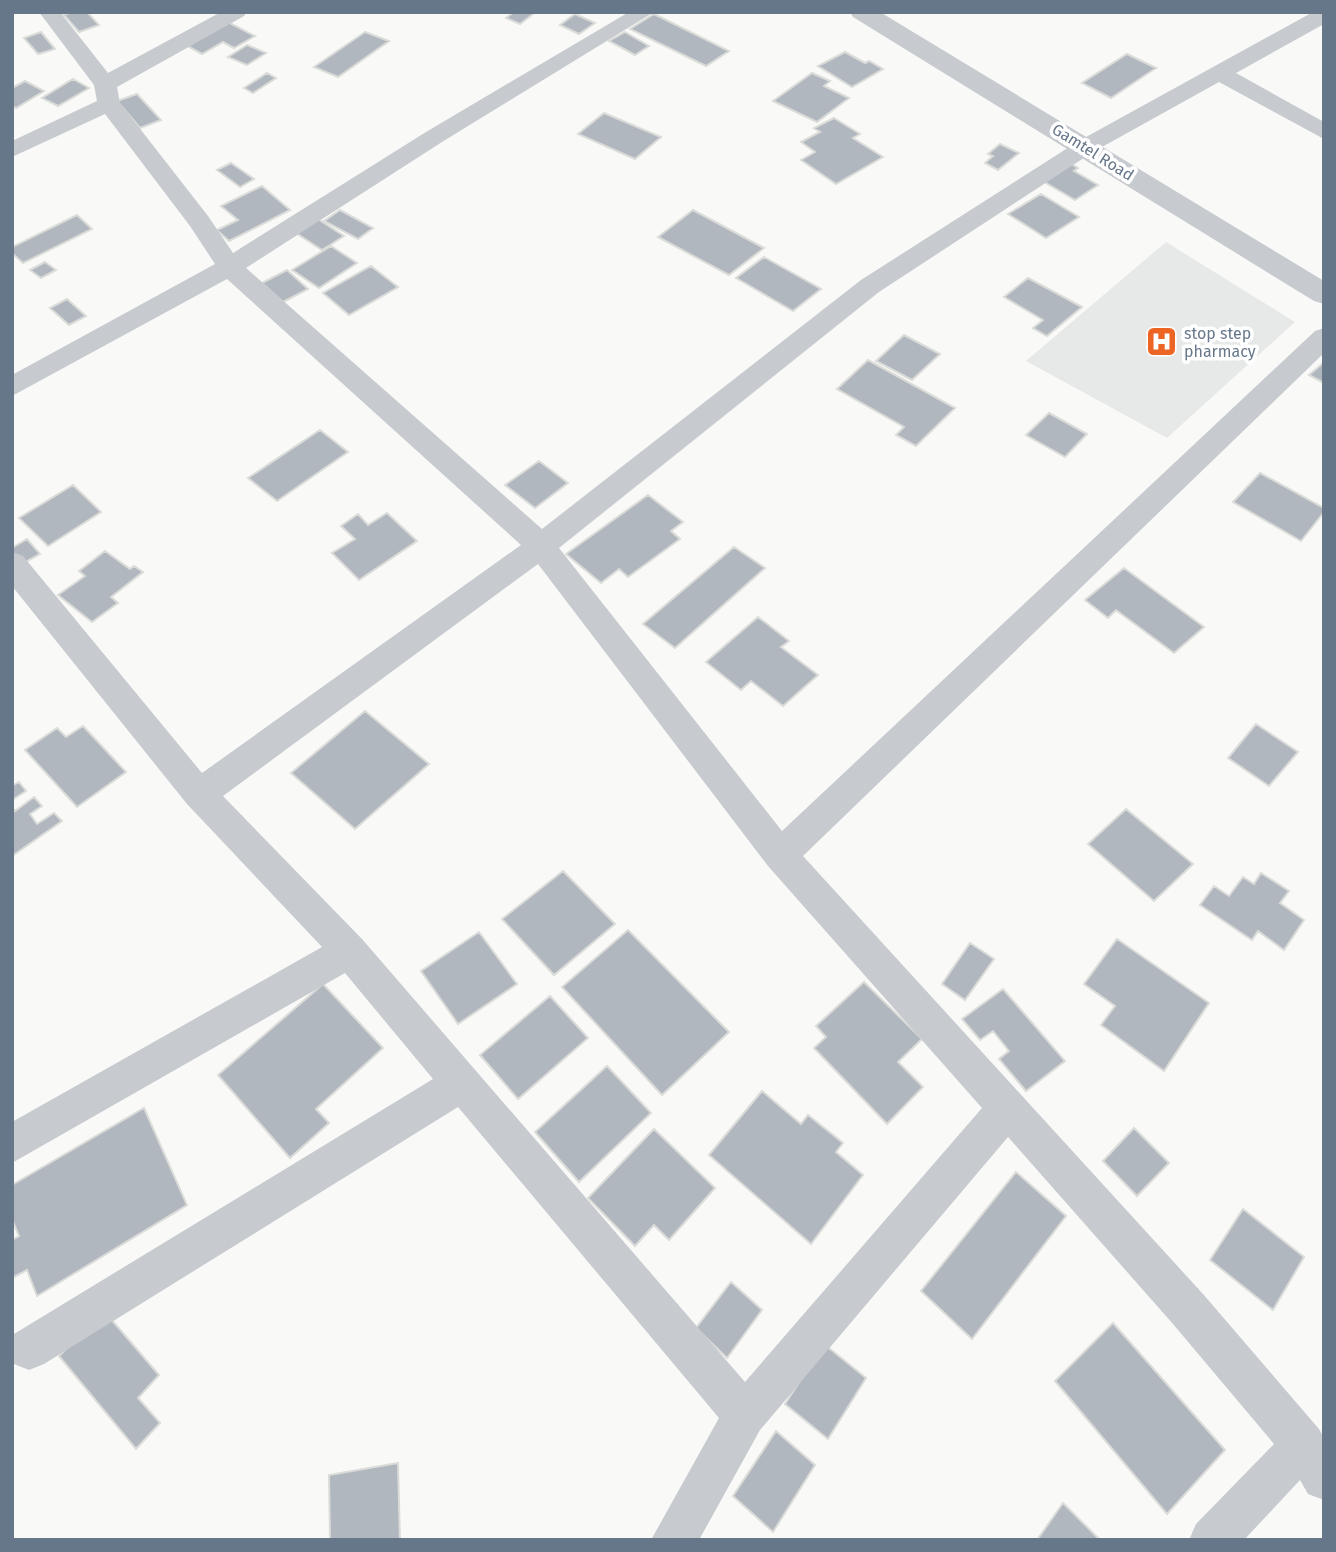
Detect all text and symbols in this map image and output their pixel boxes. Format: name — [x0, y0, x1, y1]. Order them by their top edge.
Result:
street label: Gamtel Road — [1049, 119, 1137, 185]
place label: stop step pharmacy — [1184, 324, 1256, 361]
hospital icon: stop step pharmacy — [1144, 325, 1178, 359]

